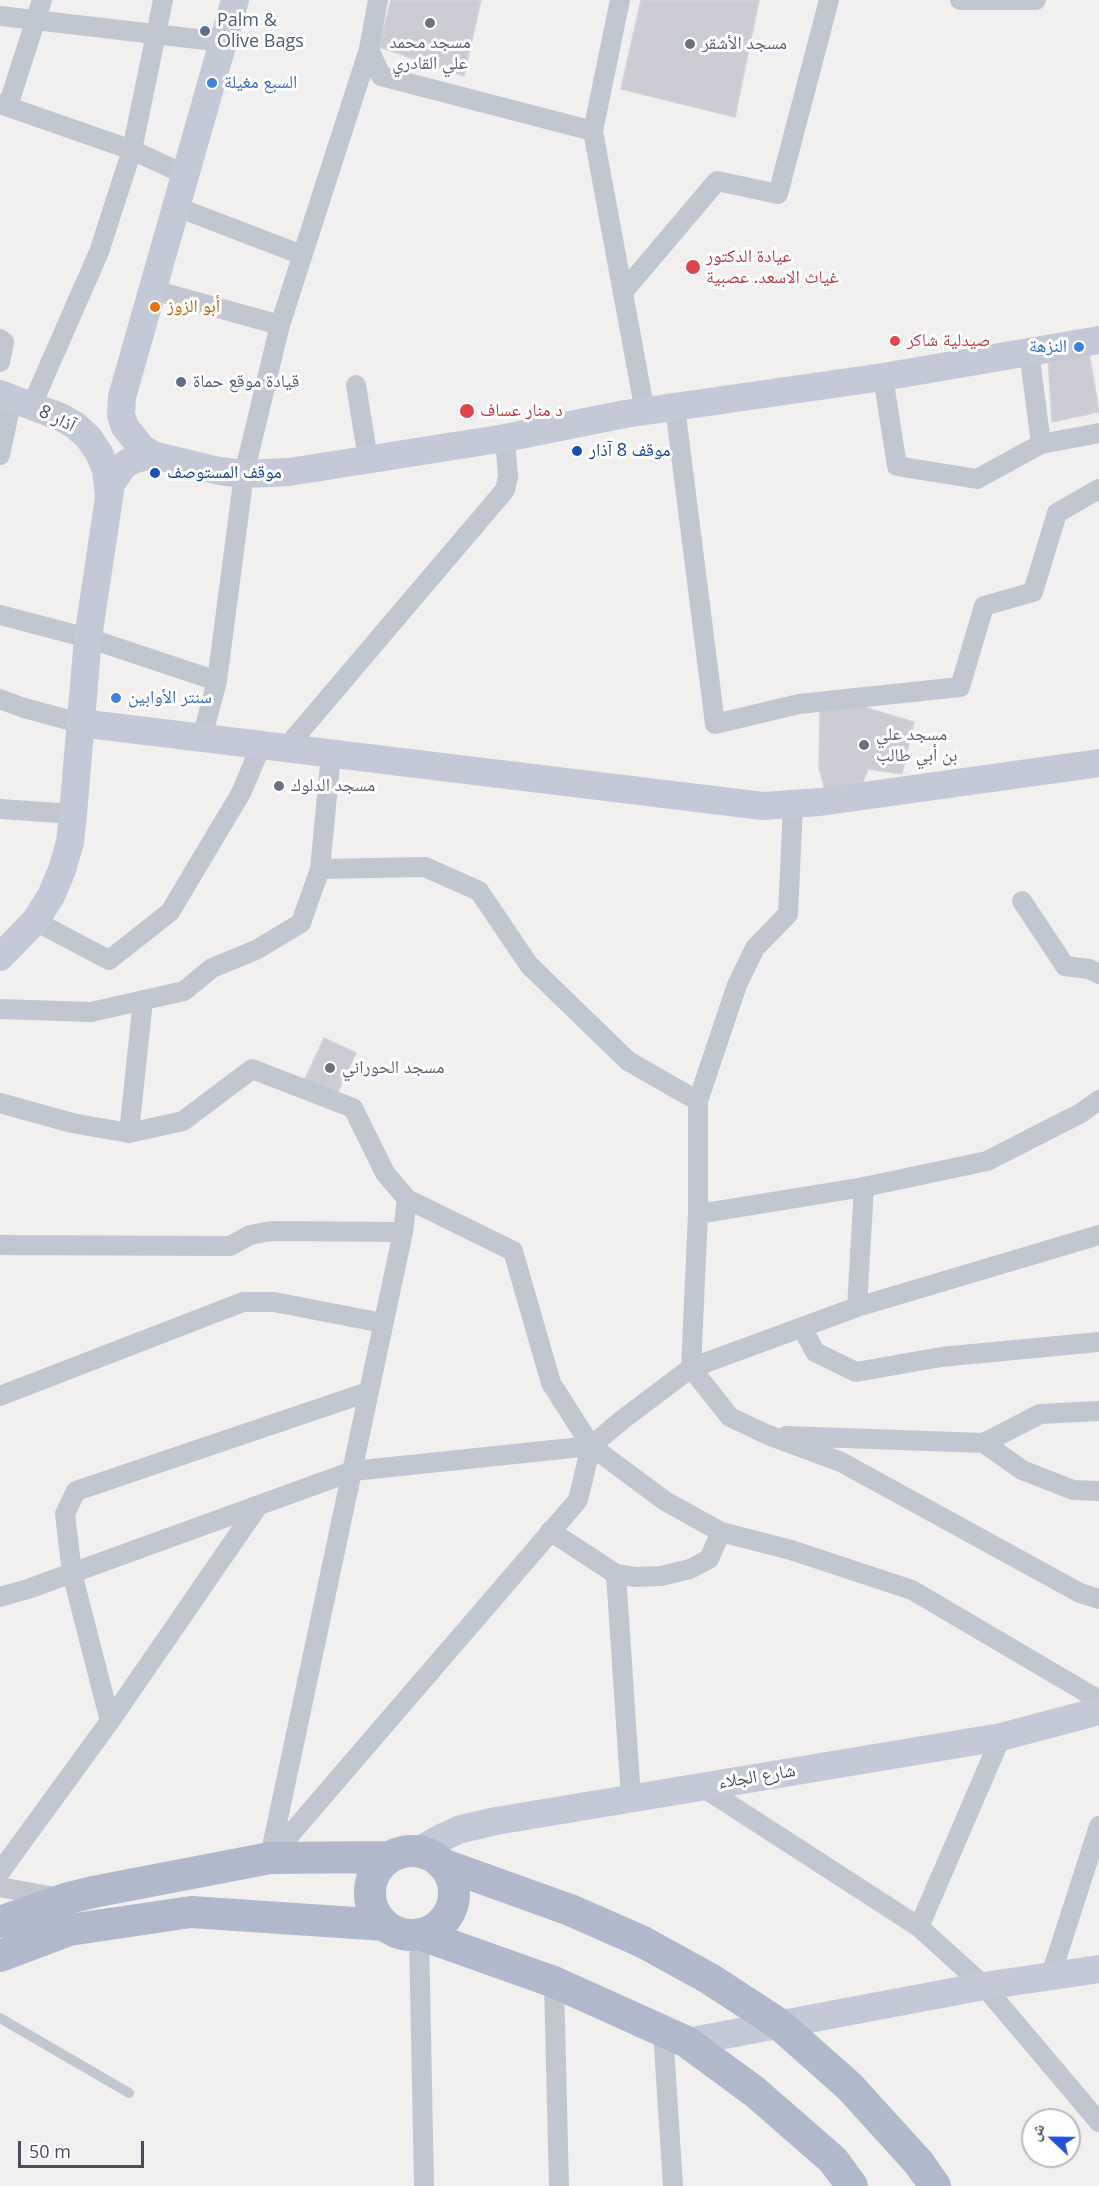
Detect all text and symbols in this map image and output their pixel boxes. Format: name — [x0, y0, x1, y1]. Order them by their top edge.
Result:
place label: Palm & Olive Bags — [217, 10, 304, 52]
marker: مسجد محمد علي القادري — [423, 16, 437, 30]
marker: Palm & Olive Bags — [198, 24, 212, 38]
place label: مسجد محمد علي القادري — [389, 32, 471, 74]
place label: مسجد الأشقر — [702, 33, 787, 55]
marker: مسجد الأشقر — [683, 37, 697, 51]
place label: السبع مغيلة — [224, 72, 297, 94]
marker: السبع مغيلة — [205, 76, 219, 90]
place label: عيادة الدكتور غياث الاسعد. عصبية — [706, 246, 839, 288]
marker: عيادة الدكتور غياث الاسعد. عصبية — [684, 258, 702, 276]
place label: أبو الزوز — [167, 296, 220, 318]
marker: أبو الزوز — [148, 300, 162, 314]
place label: صيدلية شاكر — [907, 330, 990, 352]
marker: صيدلية شاكر — [888, 334, 902, 348]
place label: النزهة — [1029, 336, 1067, 358]
marker: النزهة — [1072, 340, 1086, 354]
place label: قيادة موقع حماة — [193, 371, 299, 393]
marker: قيادة موقع حماة — [174, 375, 188, 389]
place label: د منار عساف — [480, 400, 563, 422]
street label: 8 آذار — [35, 401, 79, 437]
marker: د منار عساف — [458, 402, 476, 420]
place label: موقف 8 آذار — [589, 440, 671, 462]
marker: موقف 8 آذار — [570, 444, 584, 458]
place label: موقف المستوصف — [167, 462, 282, 484]
marker: موقف المستوصف — [148, 466, 162, 480]
place label: سنتر الأوابين — [128, 687, 212, 709]
marker: سنتر الأوابين — [109, 691, 123, 705]
place label: مسجد علي بن أبي طالب — [876, 724, 957, 766]
marker: مسجد علي بن أبي طالب — [857, 738, 871, 752]
place label: مسجد الدلوك — [291, 775, 375, 797]
marker: مسجد الدلوك — [272, 779, 286, 793]
place label: مسجد الحوراني — [342, 1057, 444, 1079]
marker: مسجد الحوراني — [323, 1061, 337, 1075]
street label: شارع الجلاء — [717, 1760, 797, 1794]
north arrow — [1021, 2108, 1081, 2168]
text: ش — [1023, 2120, 1050, 2144]
scale bar — [21, 2129, 147, 2167]
text: 50 m — [29, 2139, 71, 2163]

